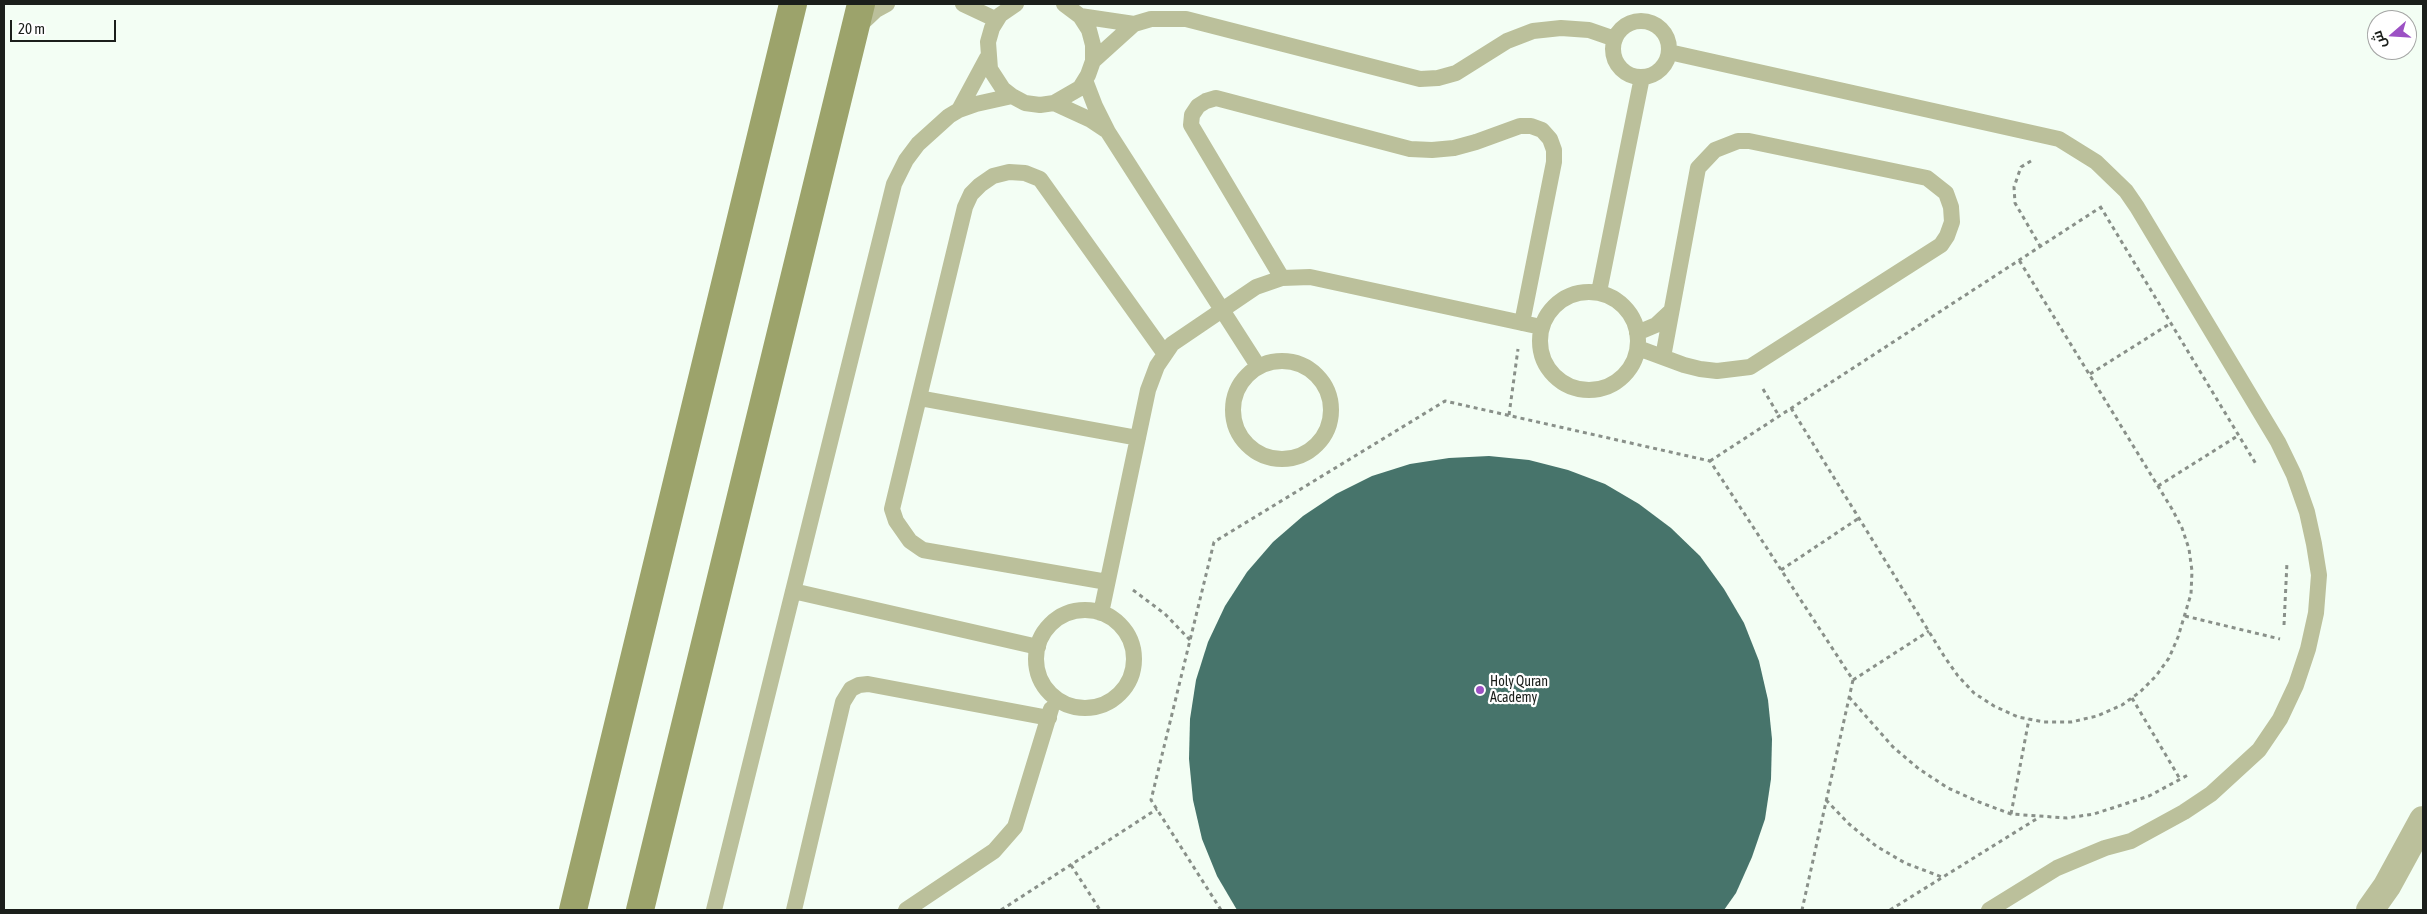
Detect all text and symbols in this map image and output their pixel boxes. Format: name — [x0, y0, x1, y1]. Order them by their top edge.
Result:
scale bar — [12, 10, 119, 42]
north arrow — [2367, 10, 2417, 60]
text: 20 m — [18, 20, 45, 37]
text: ش — [2368, 28, 2389, 51]
place label: Holy Quran Academy — [1490, 674, 1548, 706]
marker: Holy Quran Academy — [1474, 684, 1486, 696]

